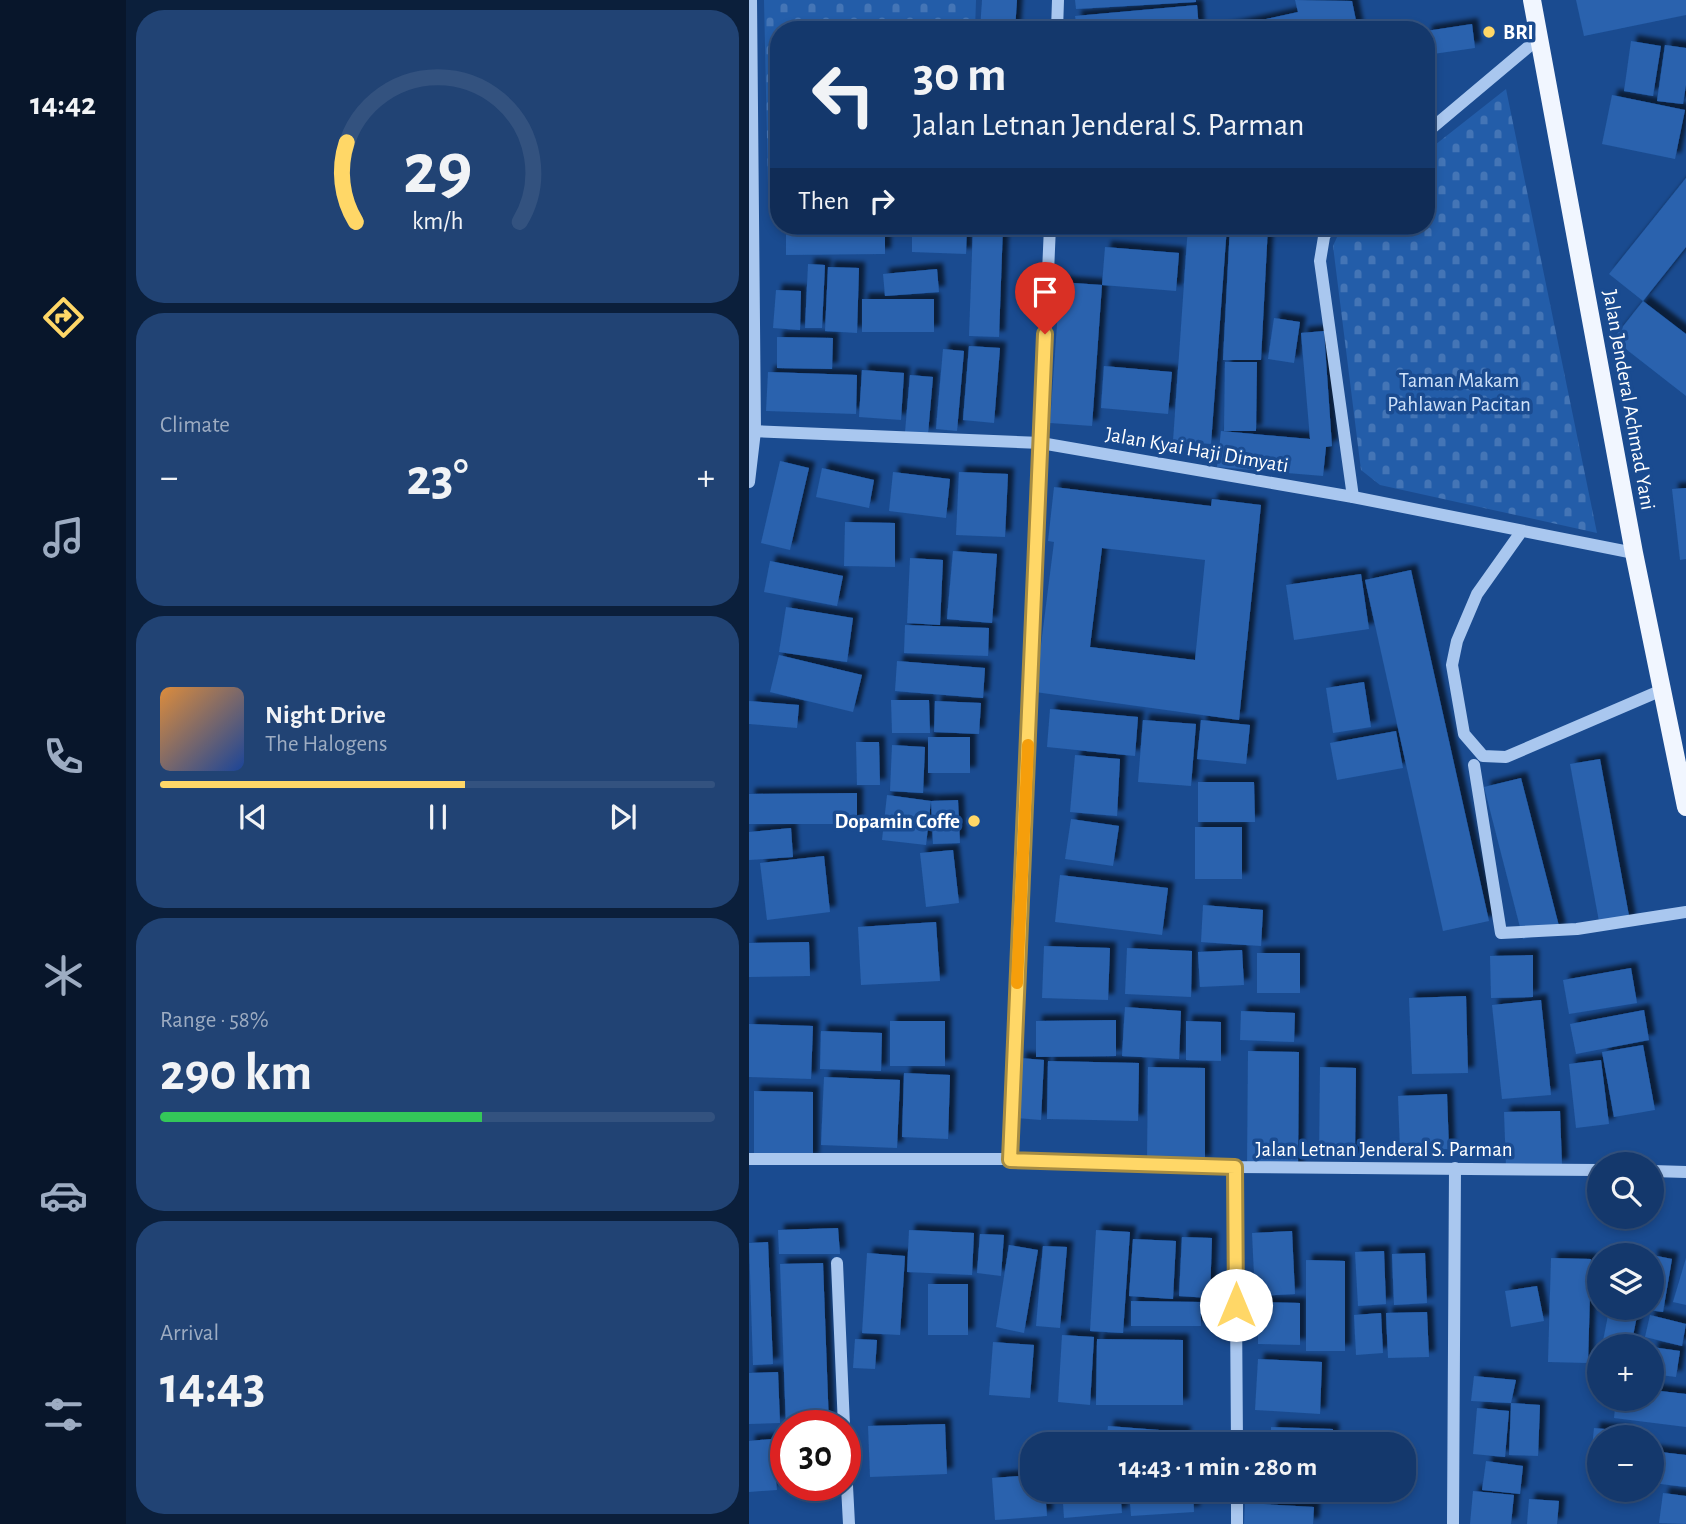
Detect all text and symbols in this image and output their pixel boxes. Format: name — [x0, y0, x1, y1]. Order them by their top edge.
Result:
place label: BRI — [1503, 22, 1534, 43]
marker: BRI — [1481, 24, 1497, 40]
icon: left — [798, 49, 889, 140]
text: 30 m — [913, 51, 1007, 100]
text: 14:42 — [30, 88, 96, 120]
text: Jalan Letnan Jenderal S. Parman — [913, 109, 1305, 141]
text: 29 — [403, 135, 472, 208]
icon: right — [863, 182, 901, 220]
text: Then — [798, 188, 849, 214]
text: km/h — [412, 209, 463, 234]
pin — [1015, 262, 1075, 334]
icon: arrive — [1026, 273, 1064, 311]
street label: Jalan Jenderal Achmad Yani — [1599, 288, 1659, 512]
icon: directions — [39, 293, 88, 342]
park label: Taman Makam Pahlawan Pacitan — [1387, 370, 1531, 415]
text: Climate — [160, 414, 230, 437]
street label: Jalan Kyai Haji Dimyati — [1104, 424, 1290, 476]
text: 23° — [406, 452, 469, 504]
text: − — [160, 459, 178, 497]
text: + — [697, 459, 715, 497]
icon: music — [39, 513, 88, 562]
text: Night Drive — [265, 702, 386, 728]
icon: phone — [39, 732, 88, 781]
text: The Halogens — [265, 733, 387, 756]
icon: previous — [234, 798, 272, 836]
icon: pause — [419, 798, 457, 836]
icon: next — [604, 798, 642, 836]
place label: Dopamin Coffe — [835, 811, 960, 832]
marker: Dopamin Coffe — [966, 813, 982, 829]
icon: climate — [39, 951, 88, 1000]
text: Range · 58% — [160, 1009, 269, 1032]
text: 290 km — [160, 1047, 312, 1099]
street label: Jalan Letnan Jenderal S. Parman — [1256, 1139, 1513, 1160]
map controls — [1587, 1152, 1664, 1502]
button: search — [1587, 1152, 1664, 1229]
icon: car — [39, 1171, 88, 1220]
button: layers — [1587, 1243, 1664, 1320]
position arrow — [1199, 1268, 1273, 1342]
text: Arrival — [160, 1322, 219, 1345]
button: + — [1587, 1334, 1664, 1411]
text: 14:43 — [160, 1360, 265, 1412]
icon: filters — [39, 1390, 88, 1439]
speed limit sign: 30 — [770, 1410, 861, 1501]
button: − — [1587, 1425, 1664, 1502]
text: 14:43 · 1 min · 280 m — [1119, 1454, 1317, 1480]

